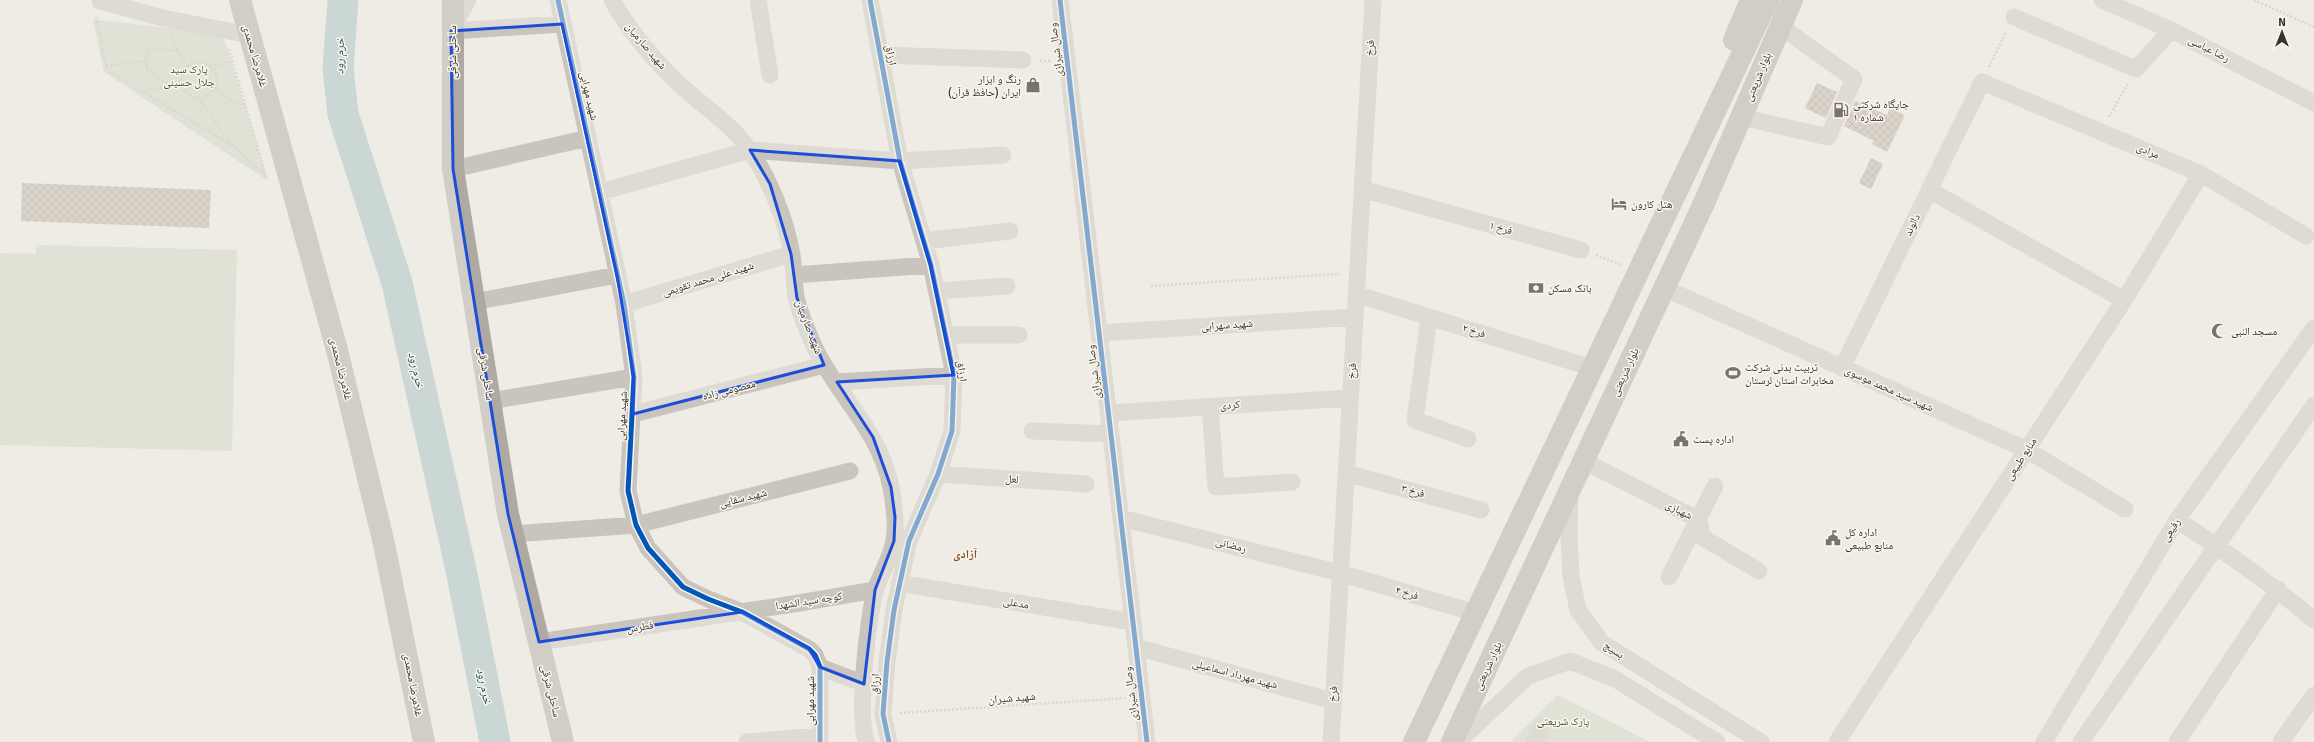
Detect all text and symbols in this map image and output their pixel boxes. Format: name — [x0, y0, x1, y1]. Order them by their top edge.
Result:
north arrow — [2262, 12, 2302, 52]
text: N — [2278, 16, 2286, 29]
street label: شهید صارمیان — [623, 20, 669, 72]
street label: وصال شیرازی — [1046, 22, 1066, 78]
street label: غلامرضا محمدی — [240, 23, 270, 89]
street label: ساحلی شرقی — [446, 25, 459, 79]
street label: رضا عباسی — [2186, 33, 2232, 65]
water label: خرم رود — [332, 37, 348, 74]
street label: فرخ — [1363, 39, 1377, 56]
street label: ارزاق — [883, 44, 899, 66]
street label: بلوار شریعتی — [1742, 51, 1774, 103]
park label: پارک سید جلال حسینی — [163, 63, 215, 89]
street label: شهید مهرابی — [577, 70, 601, 122]
place label: رنگ و ابزار ایران (حافظ قرآن) — [948, 73, 1021, 99]
shop icon: رنگ و ابزار ایران (حافظ قرآن) — [1024, 76, 1042, 94]
place label: جایگاه شرکتی شماره ۱ — [1853, 98, 1909, 124]
fuel station icon: جایگاه شرکتی شماره ۱ — [1832, 101, 1850, 119]
street label: مرادی — [2135, 140, 2161, 162]
hotel icon: هتل کارون — [1610, 195, 1628, 213]
place label: هتل کارون — [1631, 198, 1673, 211]
street label: دالوند — [1901, 211, 1923, 238]
street label: فرخ ۱ — [1488, 219, 1514, 238]
street label: شهید علی محمد تقویمی — [661, 259, 755, 299]
bank icon: بانک مسکن — [1527, 279, 1545, 297]
place label: بانک مسکن — [1548, 282, 1592, 295]
street label: شهید صارمیان — [793, 298, 825, 356]
street label: شهید سهرابی — [1201, 317, 1253, 333]
street label: فرخ ۲ — [1461, 321, 1487, 341]
mosque icon: مسجد النبی — [2210, 322, 2228, 340]
place label: مسجد النبی — [2231, 325, 2277, 338]
street label: غلامرضا محمدی — [327, 336, 355, 402]
street label: وصال شیرازی — [1084, 344, 1104, 400]
street label: بلوار شریعتی — [1608, 346, 1642, 398]
street label: ساحلی شرقی — [475, 347, 497, 401]
water label: خرم رود — [405, 351, 427, 390]
street label: ارزاق — [954, 360, 970, 382]
place label: تربیت بدنی شرکت مخابرات استان لرستان — [1745, 361, 1834, 387]
street label: فرخ — [1345, 362, 1359, 379]
sports icon: تربیت بدنی شرکت مخابرات استان لرستان — [1724, 364, 1742, 382]
street label: شهید سید محمد موسوی — [1843, 364, 1935, 414]
street label: معصومی زاده — [701, 377, 757, 403]
street label: شهید مهرابی — [614, 391, 630, 441]
street label: کردی — [1219, 398, 1241, 412]
public building icon: اداره پست — [1672, 430, 1690, 448]
place label: اداره پست — [1693, 433, 1734, 446]
street label: منابع طبیعی — [2002, 435, 2040, 483]
street label: لعل — [1005, 472, 1019, 486]
street label: فرخ ۳ — [1400, 482, 1426, 500]
street label: شهید سقایی — [718, 486, 768, 510]
street label: شهبازی — [1663, 498, 1695, 522]
street label: رفیعی — [2159, 516, 2183, 544]
place label: اداره کل منابع طبیعی — [1845, 526, 1893, 552]
public building icon: اداره کل منابع طبیعی — [1824, 529, 1842, 547]
street label: رمضانی — [1214, 535, 1248, 555]
district label: آزادی — [953, 547, 978, 562]
street label: فرخ ۴ — [1394, 583, 1420, 603]
street label: کوچه سید الشهدا — [775, 589, 844, 613]
street label: مدعلی — [1002, 594, 1030, 612]
street label: فطرس — [626, 618, 655, 636]
street label: بسیج — [1601, 639, 1627, 661]
street label: بلوار شریعتی — [1471, 640, 1505, 692]
street label: غلامرضا محمدی — [400, 652, 426, 718]
street label: شهید مهرداد اسماعیلی — [1191, 656, 1279, 692]
street label: ساحلی شرقی — [538, 663, 564, 719]
street label: وصال شیرازی — [1121, 666, 1141, 722]
water label: خرم رود — [473, 667, 495, 706]
street label: ارزاق — [868, 673, 882, 695]
street label: شهید مهرابی — [804, 676, 817, 726]
street label: فرخ — [1326, 685, 1340, 702]
street label: شهید شیران — [988, 690, 1036, 706]
park label: پارک شریعتی — [1537, 715, 1590, 728]

